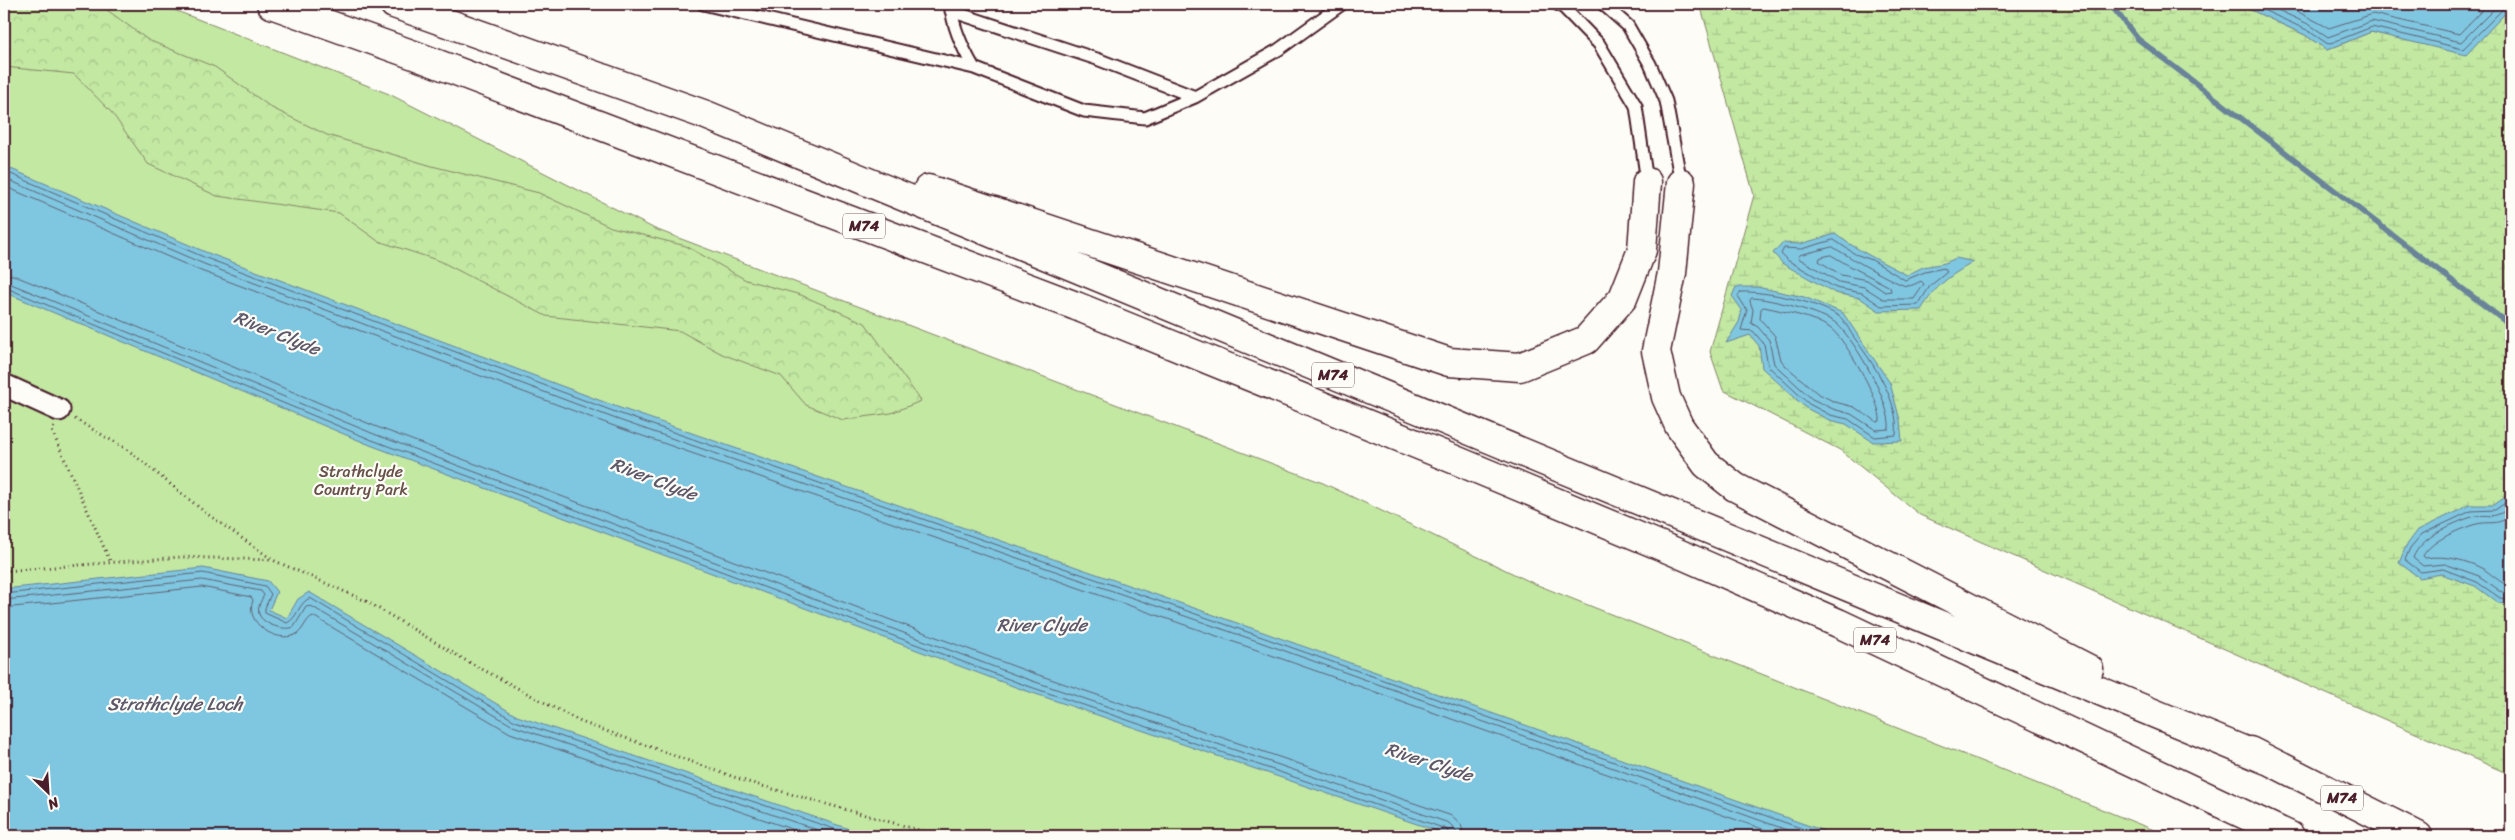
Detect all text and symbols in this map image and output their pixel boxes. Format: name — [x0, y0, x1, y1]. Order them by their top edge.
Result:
road number: M74 — [843, 214, 885, 238]
water label: River Clyde — [229, 301, 326, 365]
road number: M74 — [1312, 362, 1354, 388]
water label: River Clyde — [606, 448, 703, 511]
park label: Strathclyde Country Park — [314, 457, 408, 504]
water label: River Clyde — [997, 609, 1089, 641]
road number: M74 — [1854, 628, 1896, 652]
water label: Strathclyde Loch — [107, 688, 244, 720]
water label: River Clyde — [1381, 733, 1478, 792]
north arrow — [22, 768, 72, 818]
road number: M74 — [2321, 786, 2363, 810]
text: N — [43, 790, 64, 817]

